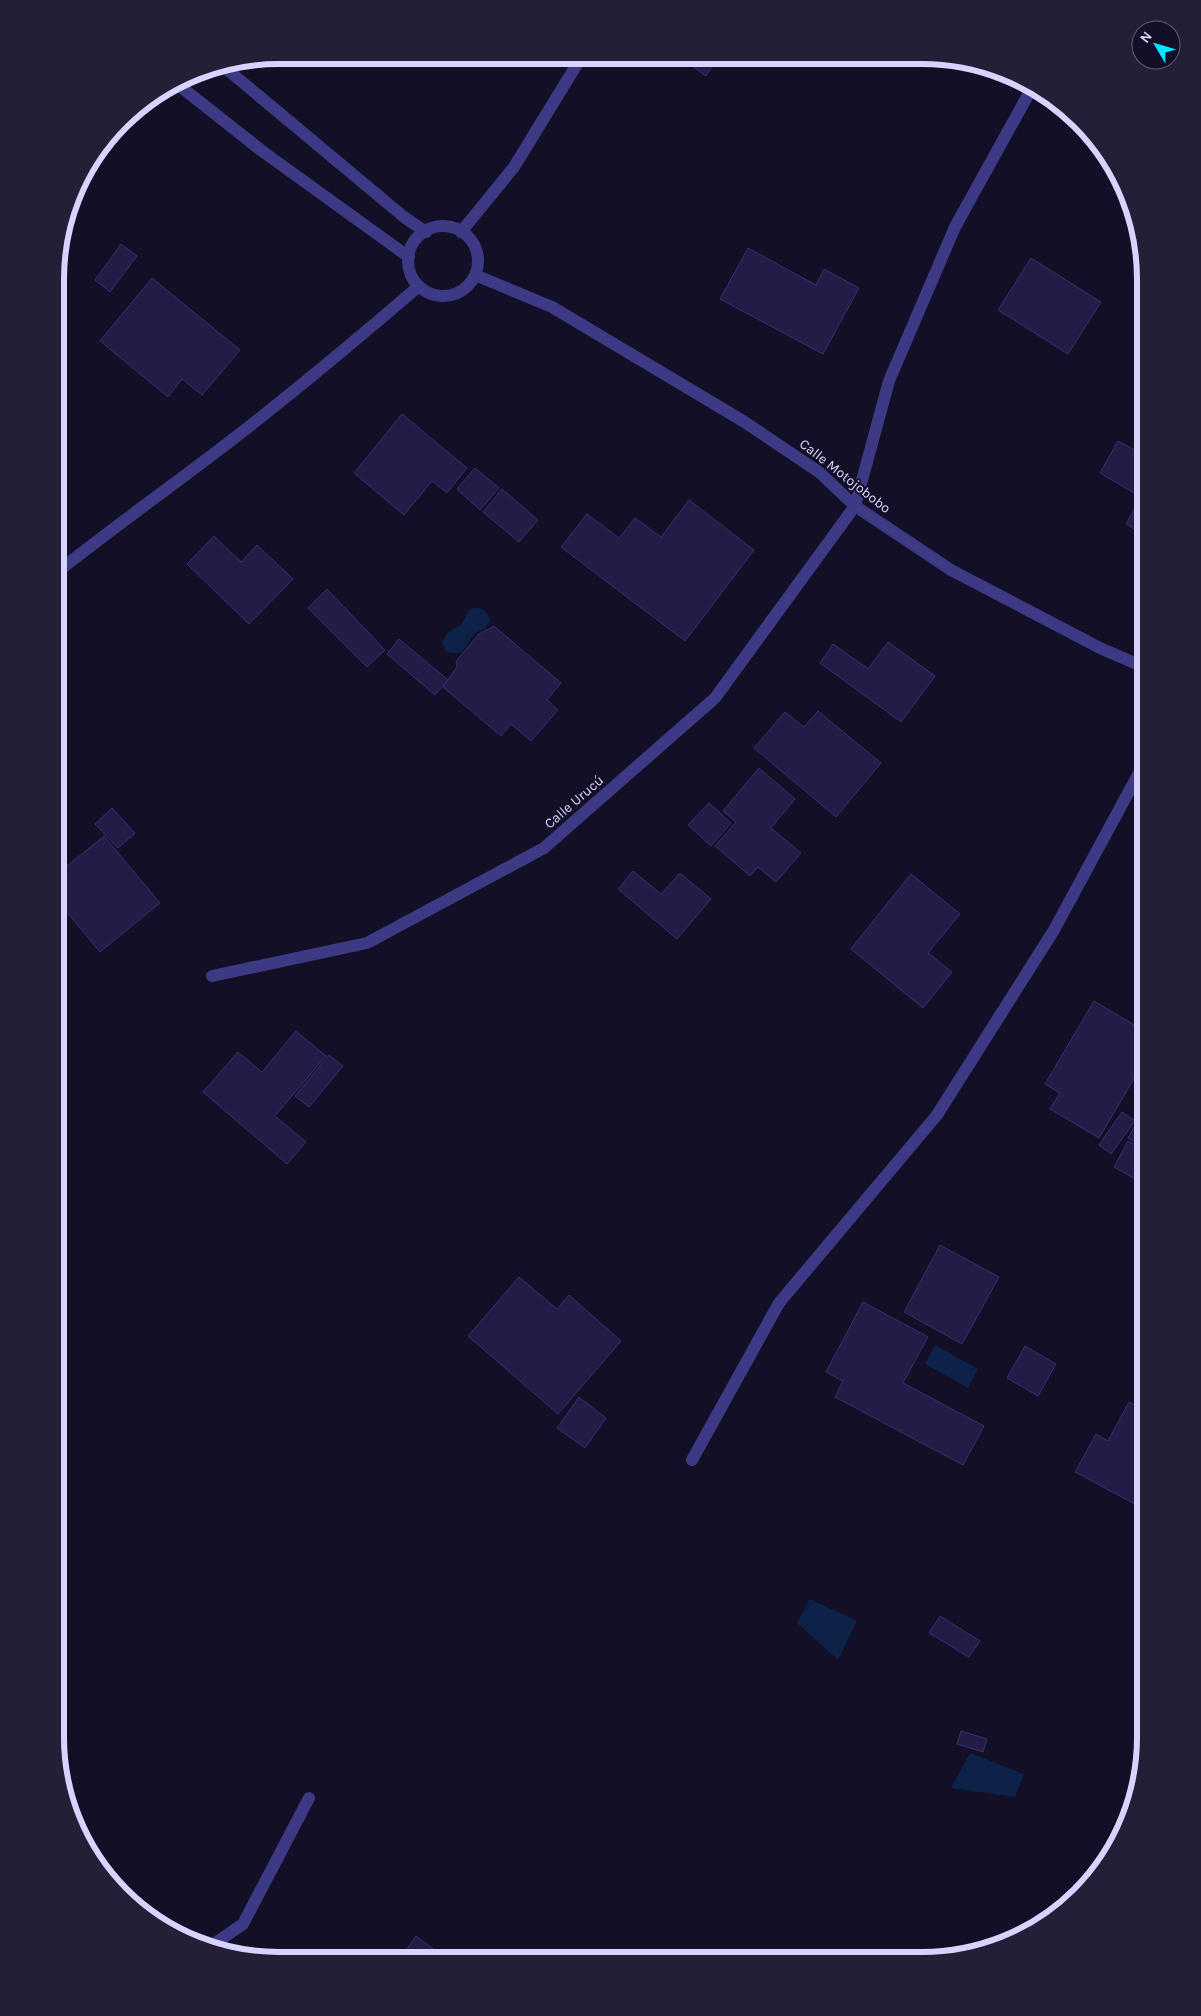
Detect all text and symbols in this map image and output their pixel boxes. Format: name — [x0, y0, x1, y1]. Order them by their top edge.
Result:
north arrow — [1131, 20, 1181, 70]
text: N — [1136, 28, 1156, 46]
street label: Calle Motojobobo — [796, 435, 894, 517]
street label: Calle Urucú — [541, 772, 607, 832]

